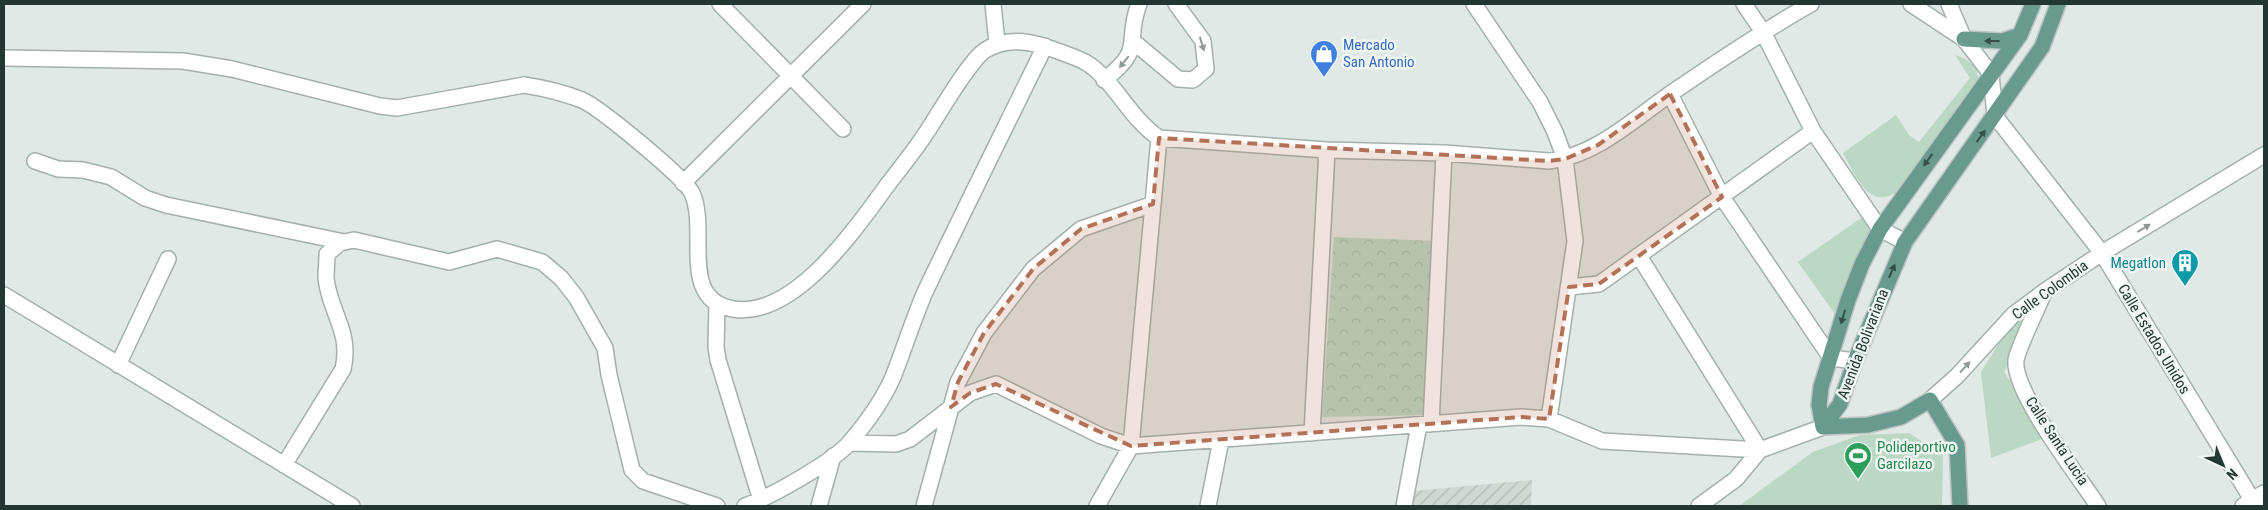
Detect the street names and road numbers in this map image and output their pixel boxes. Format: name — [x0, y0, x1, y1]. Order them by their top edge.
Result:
street label: Calle Colombia — [2009, 256, 2091, 324]
street label: Calle Estados Unidos — [2114, 281, 2194, 397]
street label: Avenida Bolivariana — [1834, 287, 1892, 401]
street label: Calle Santa Lucia — [2022, 393, 2092, 489]

